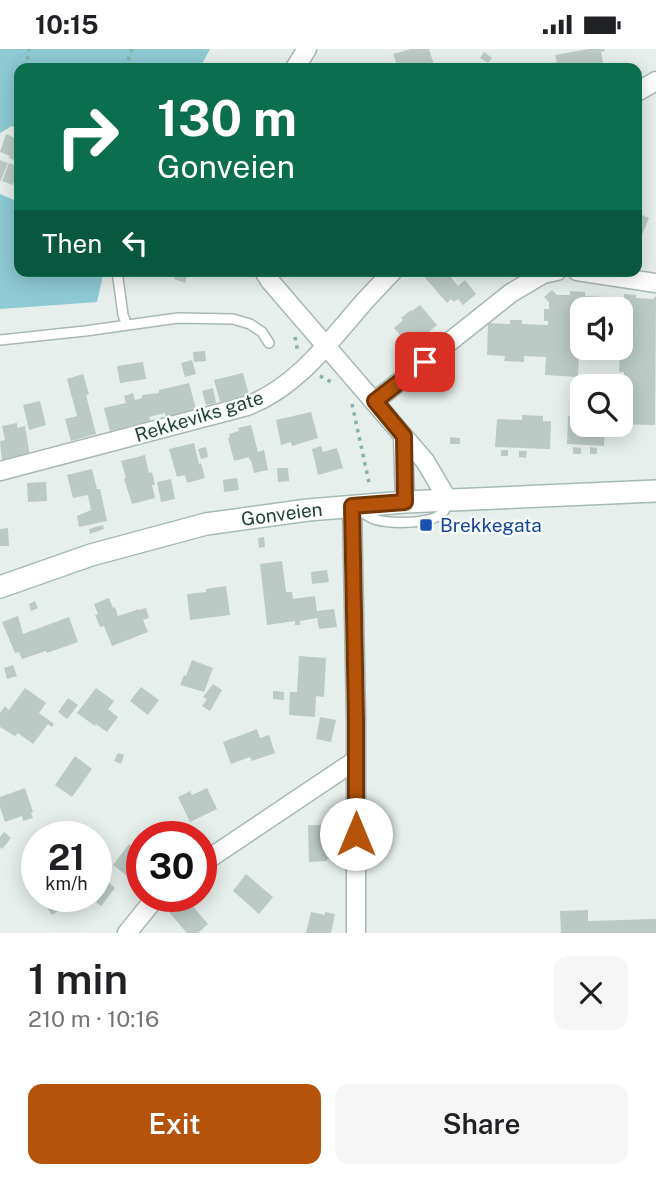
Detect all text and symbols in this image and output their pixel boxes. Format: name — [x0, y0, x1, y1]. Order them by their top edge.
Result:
text: 10:15 — [35, 9, 99, 40]
text: 130 m — [157, 89, 297, 147]
icon: right — [42, 91, 133, 182]
text: Gonveien — [157, 148, 295, 185]
icon: left — [116, 224, 154, 262]
text: Then — [42, 228, 102, 259]
map controls — [570, 297, 633, 437]
button: sound — [570, 297, 633, 360]
pin — [395, 332, 455, 392]
icon: arrive — [406, 343, 444, 381]
button: search — [570, 374, 633, 437]
street label: Rekkeviks gate — [132, 386, 266, 446]
street label: Gonveien — [240, 498, 323, 530]
place label: Brekkegata — [440, 514, 542, 536]
marker: Brekkegata — [418, 517, 434, 533]
position arrow — [319, 797, 393, 871]
speed limit sign: 30 — [126, 821, 217, 912]
text: 21 — [48, 837, 85, 878]
text: km/h — [45, 873, 88, 894]
text: 1 min — [28, 954, 128, 1003]
button: close — [554, 956, 628, 1030]
text: 210 m · 10:16 — [28, 1005, 159, 1032]
button: Exit — [28, 1084, 321, 1164]
button: Share — [335, 1084, 628, 1164]

